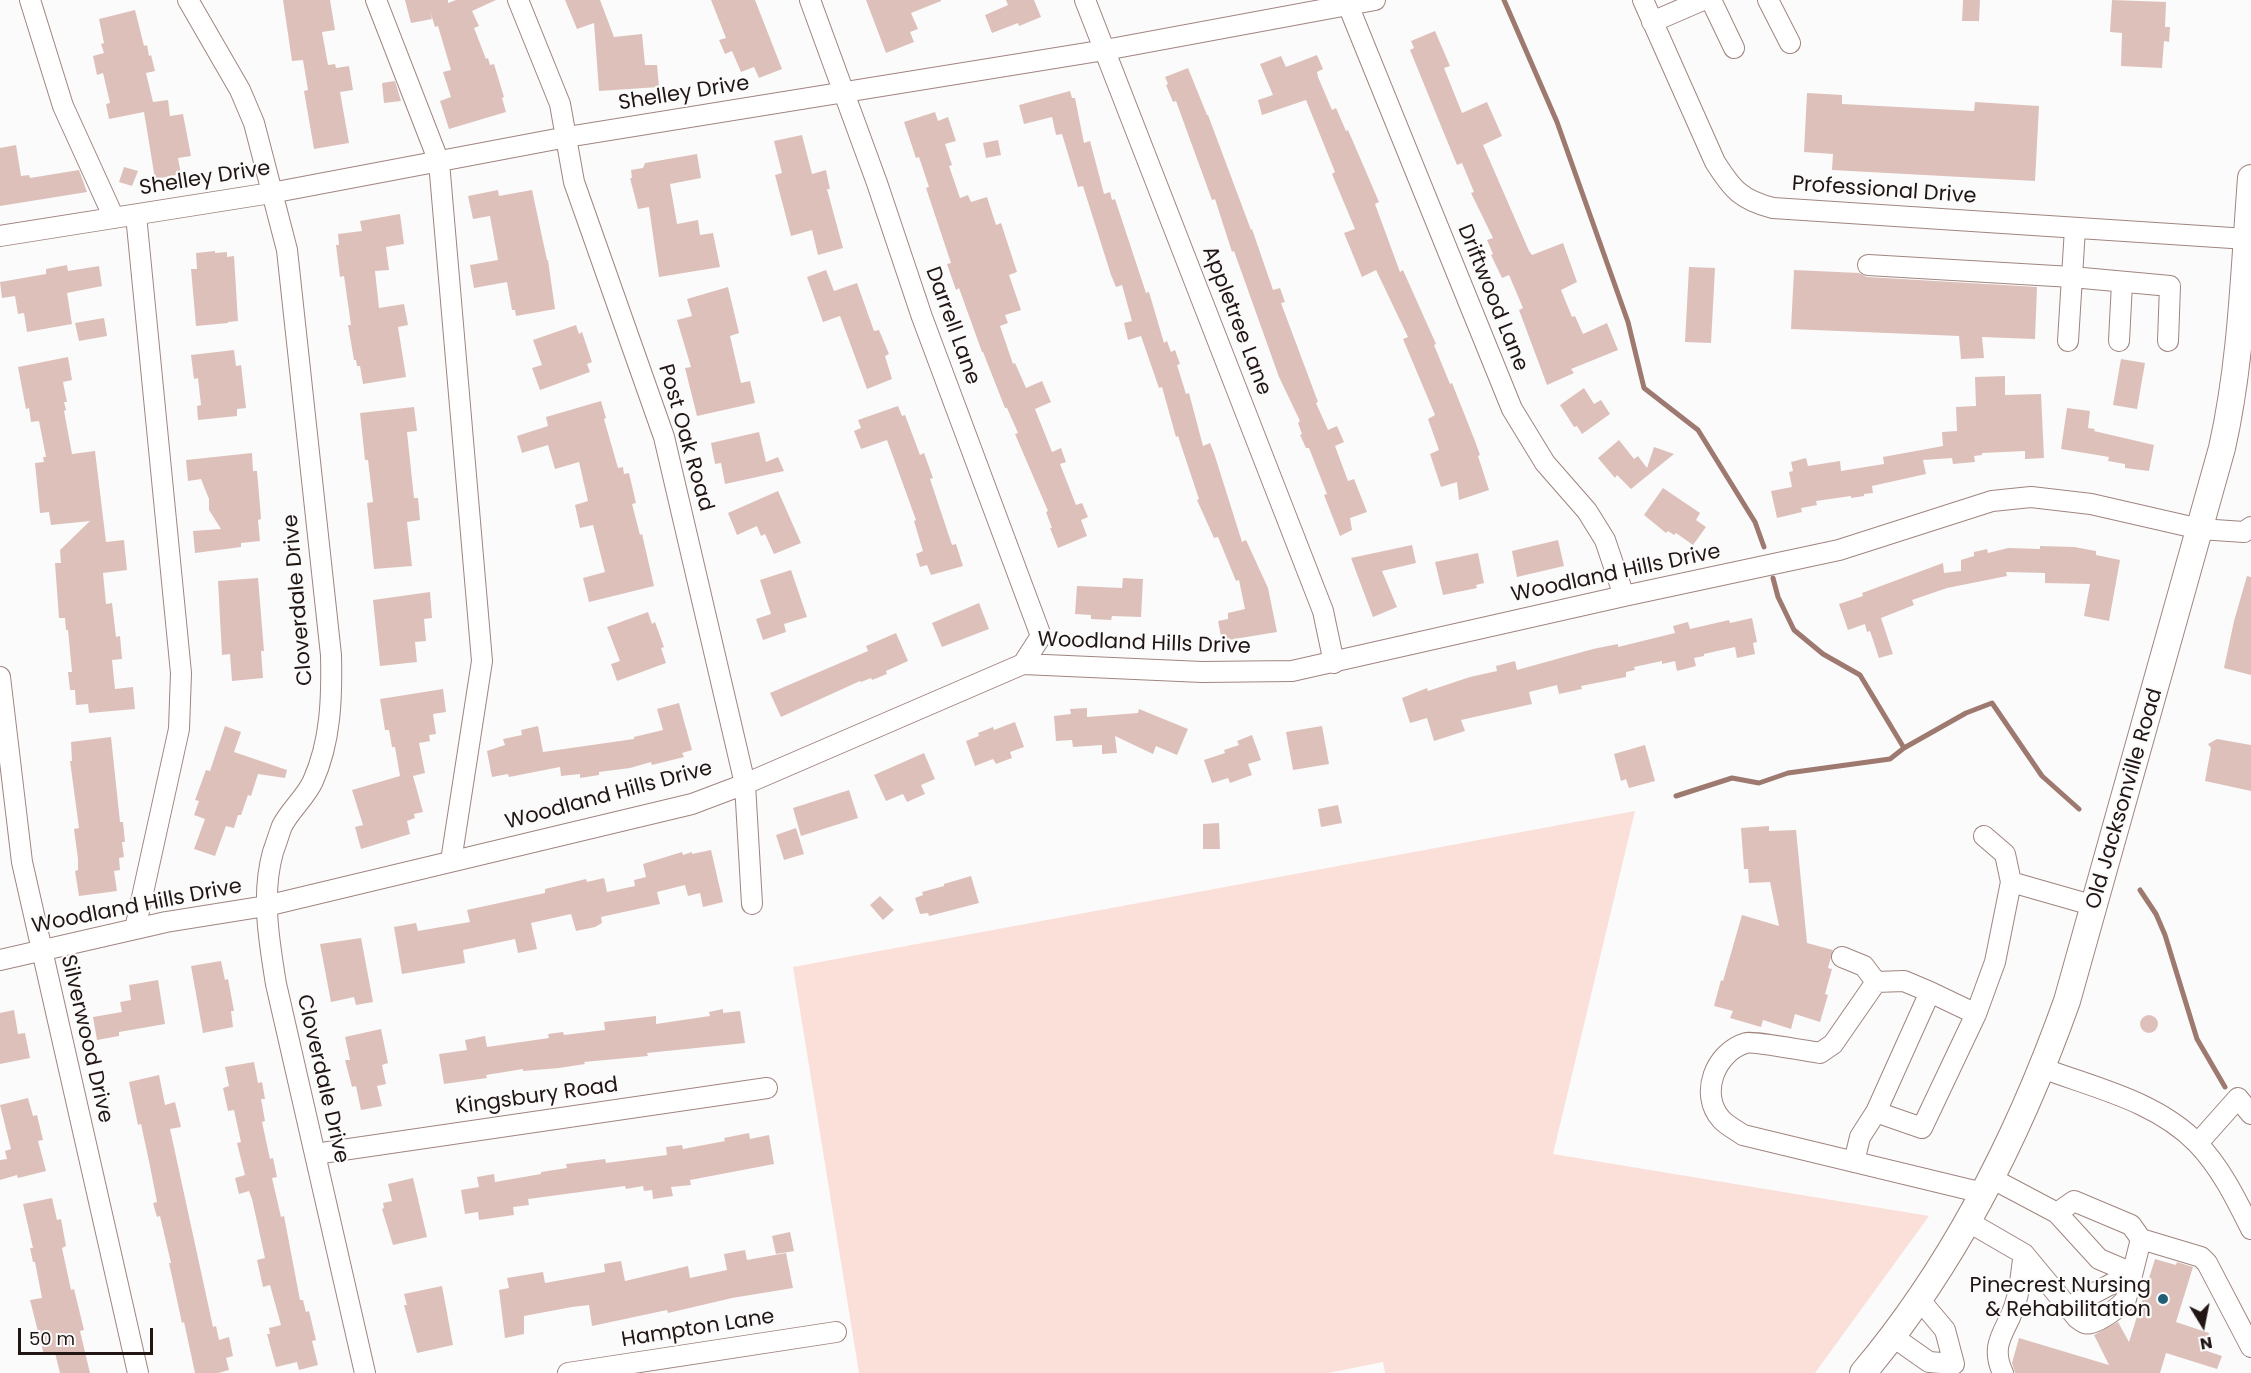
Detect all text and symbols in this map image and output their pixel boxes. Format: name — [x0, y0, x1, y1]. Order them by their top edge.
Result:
street label: Shelley Drive — [617, 71, 751, 117]
street label: Shelley Drive — [138, 156, 272, 202]
street label: Professional Drive — [1791, 172, 1977, 210]
street label: Driftwood Lane — [1451, 221, 1533, 375]
street label: Appletree Lane — [1196, 243, 1276, 399]
street label: Darrell Lane — [919, 264, 985, 388]
street label: Post Oak Road — [652, 362, 718, 514]
street label: Cloverdale Drive — [279, 513, 319, 687]
street label: Woodland Hills Drive — [1509, 539, 1723, 609]
street label: Woodland Hills Drive — [1037, 628, 1251, 660]
street label: Old Jacksonville Road — [2081, 686, 2169, 912]
street label: Woodland Hills Drive — [503, 756, 715, 836]
street label: Woodland Hills Drive — [30, 874, 244, 940]
street label: Silverwood Drive — [54, 952, 118, 1126]
street label: Cloverdale Drive — [290, 992, 354, 1166]
street label: Kingsbury Road — [454, 1073, 620, 1121]
place label: Pinecrest Nursing & Rehabilitation — [1970, 1274, 2151, 1324]
marker: Pinecrest Nursing & Rehabilitation — [2156, 1292, 2170, 1306]
north arrow — [2173, 1295, 2233, 1355]
street label: Hampton Lane — [620, 1304, 776, 1354]
scale bar — [21, 1316, 156, 1354]
text: 50 m — [29, 1326, 75, 1351]
text: N — [2198, 1331, 2214, 1356]

